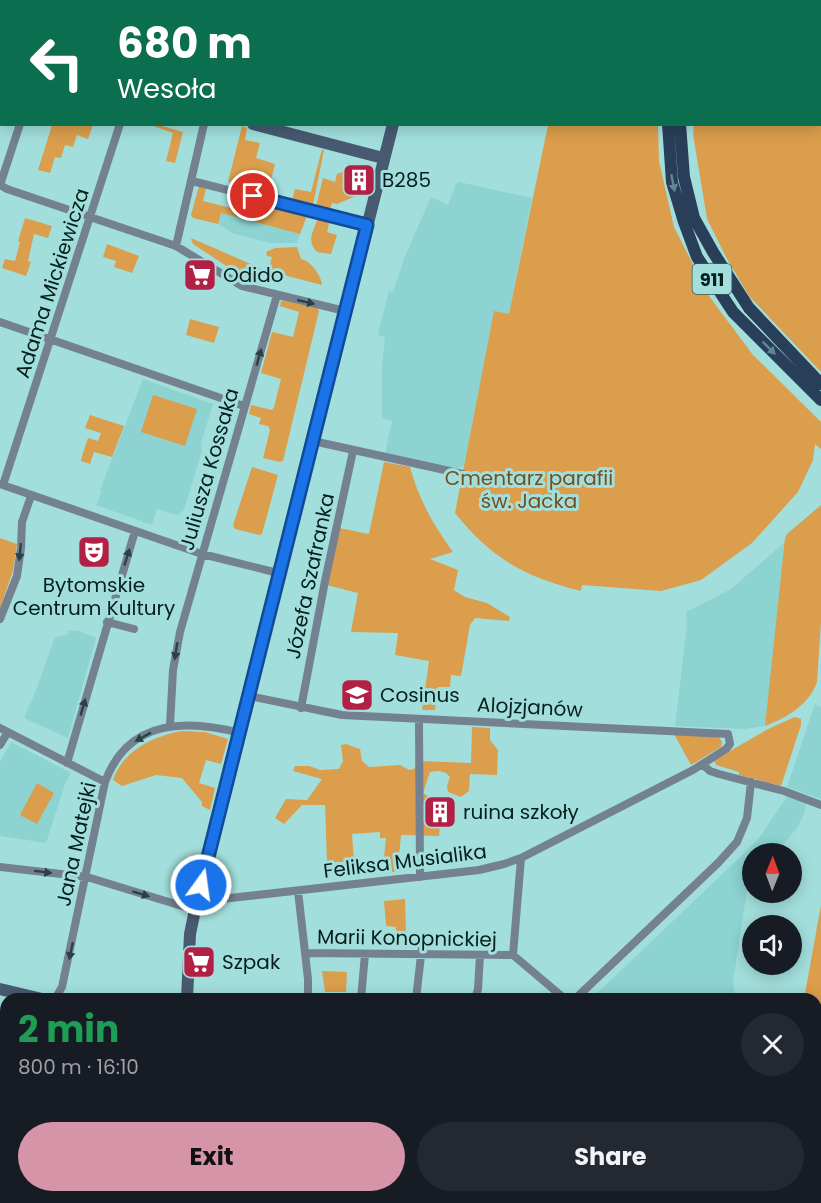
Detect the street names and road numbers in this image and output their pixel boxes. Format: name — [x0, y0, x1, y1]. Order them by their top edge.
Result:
street label: Adama Mickiewicza — [8, 185, 96, 381]
road number: 911 — [692, 264, 732, 294]
street label: Juliusza Kossaka — [172, 385, 246, 553]
street label: Józefa Szafranka — [279, 490, 341, 662]
street label: Alojzjanów — [476, 690, 584, 724]
street label: Jana Matejki — [49, 779, 103, 909]
street label: Feliksa Musialika — [322, 837, 488, 885]
street label: Marii Konopnickiej — [317, 922, 497, 954]

